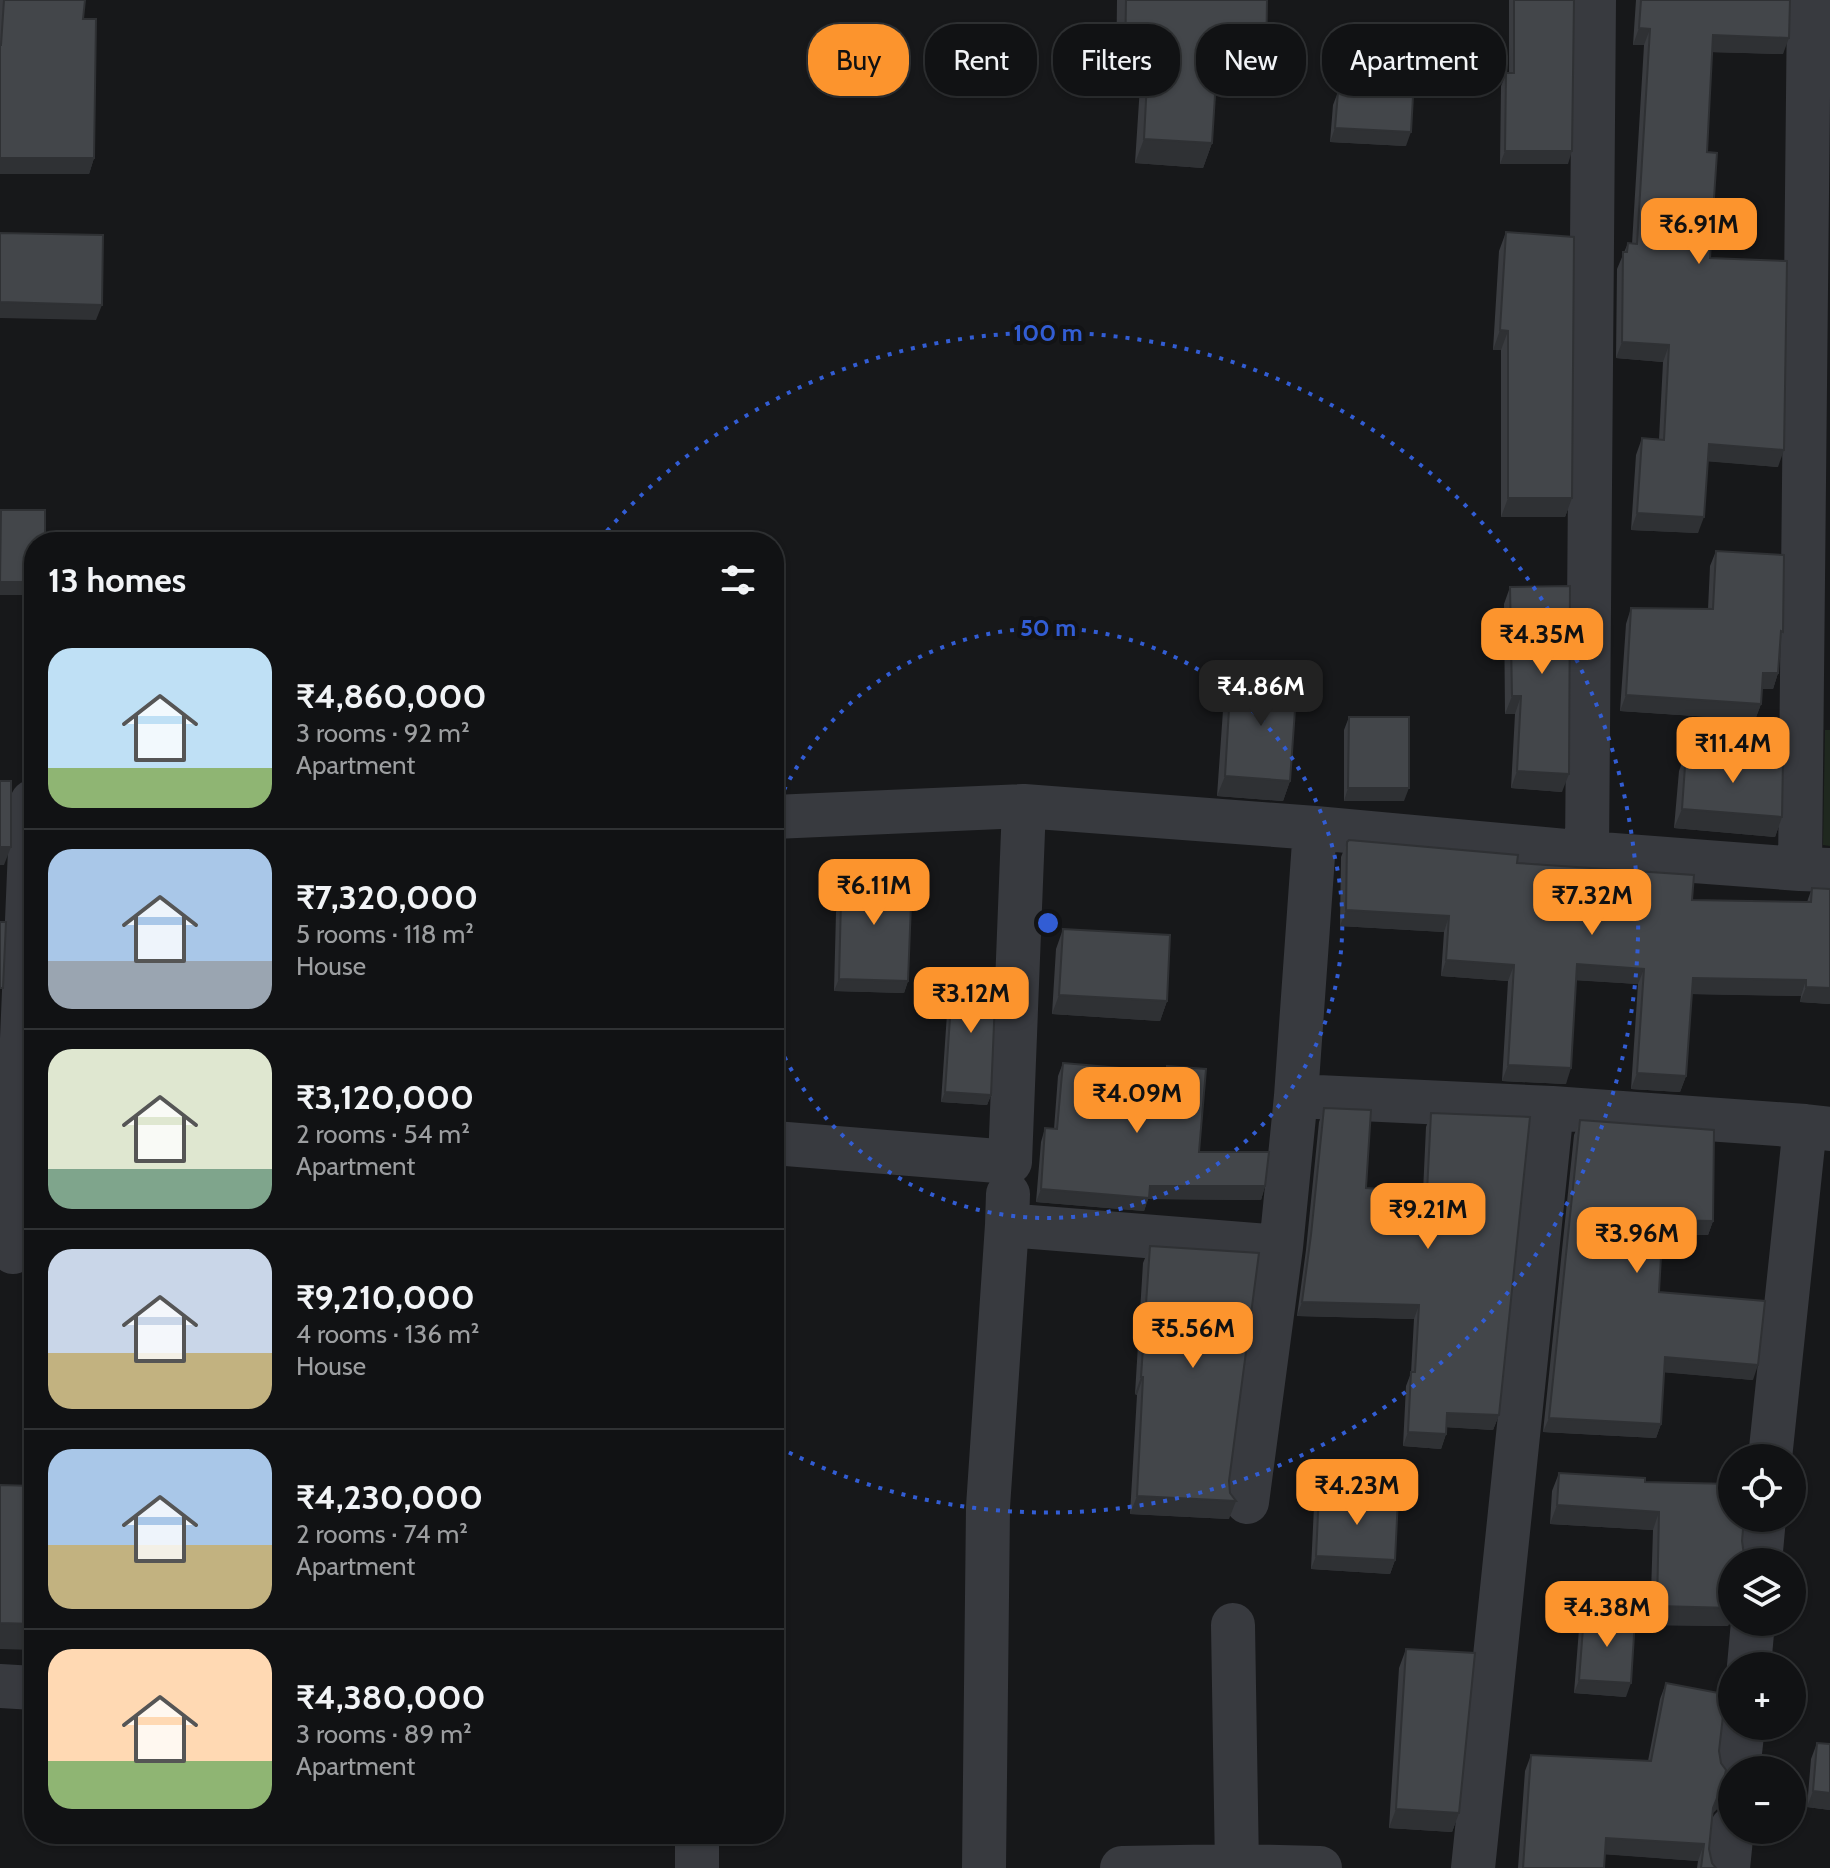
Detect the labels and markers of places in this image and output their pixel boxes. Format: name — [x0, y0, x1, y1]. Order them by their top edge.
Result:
pin: ₹6.91M — [1634, 198, 1764, 266]
pin: ₹4.35M — [1477, 608, 1607, 676]
pin: ₹4.86M — [1196, 660, 1326, 728]
pin: ₹11.4M — [1668, 717, 1798, 785]
pin: ₹6.11M — [809, 859, 939, 927]
pin: ₹7.32M — [1527, 869, 1657, 937]
centre of rings — [1034, 909, 1062, 937]
pin: ₹3.12M — [906, 967, 1036, 1035]
pin: ₹4.09M — [1072, 1067, 1202, 1135]
pin: ₹9.21M — [1363, 1183, 1493, 1251]
pin: ₹3.96M — [1572, 1207, 1702, 1275]
pin: ₹5.56M — [1128, 1302, 1258, 1370]
pin: ₹4.23M — [1292, 1459, 1422, 1527]
pin: ₹4.38M — [1542, 1581, 1672, 1649]

